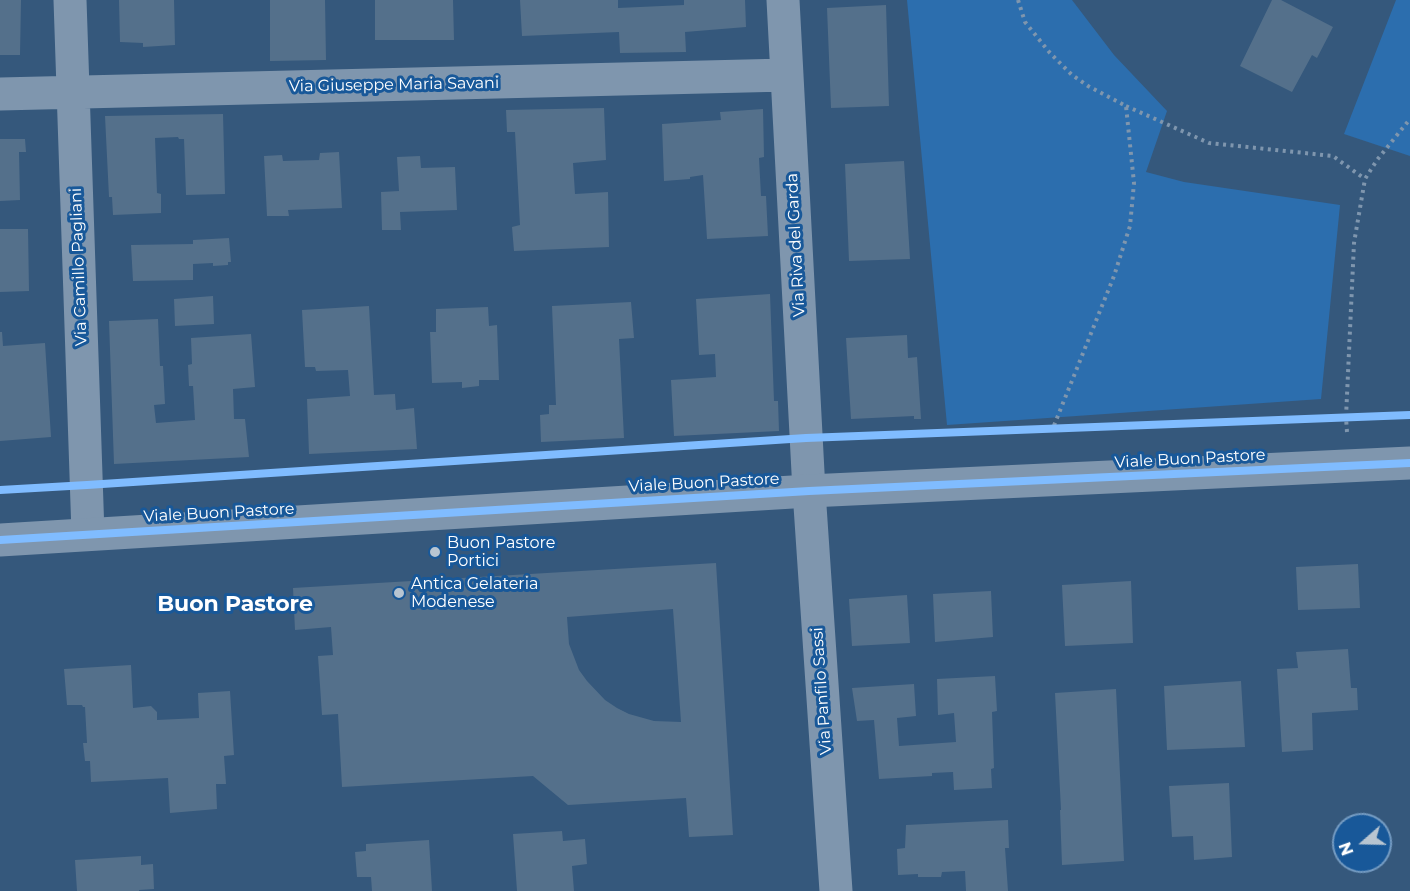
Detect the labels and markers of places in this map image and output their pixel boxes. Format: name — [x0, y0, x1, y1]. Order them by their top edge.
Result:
place label: Buon Pastore Portici — [447, 533, 555, 571]
marker: Buon Pastore Portici — [428, 545, 442, 559]
place label: Antica Gelateria Modenese — [411, 574, 538, 612]
marker: Antica Gelateria Modenese — [392, 586, 406, 600]

